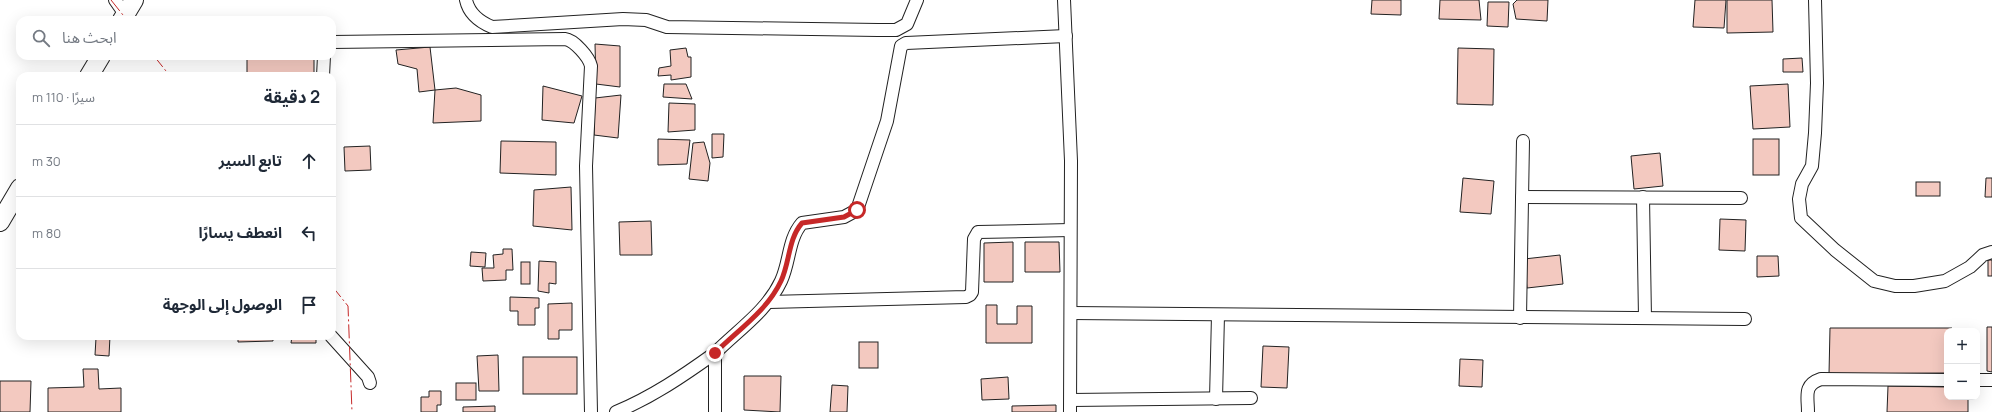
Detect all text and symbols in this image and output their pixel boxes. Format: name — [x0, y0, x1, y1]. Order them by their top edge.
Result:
search box — [16, 16, 336, 60]
icon: search — [30, 27, 52, 49]
text: ابحث هنا — [62, 27, 117, 48]
text: 2 دقيقة — [264, 85, 320, 108]
text: سيرًا · 110 m — [32, 88, 95, 106]
text: تابع السير — [219, 150, 282, 171]
icon: ahead — [298, 150, 320, 172]
text: 30 m — [32, 152, 61, 170]
route start — [848, 201, 866, 219]
text: انعطف يسارًا — [198, 222, 282, 243]
icon: left — [298, 222, 320, 244]
text: 80 m — [32, 224, 61, 242]
text: الوصول إلى الوجهة — [163, 294, 282, 315]
icon: arrive — [298, 294, 320, 316]
map controls — [1944, 328, 1980, 400]
button: + — [1944, 328, 1980, 364]
route end — [706, 344, 724, 362]
button: − — [1944, 364, 1980, 400]

